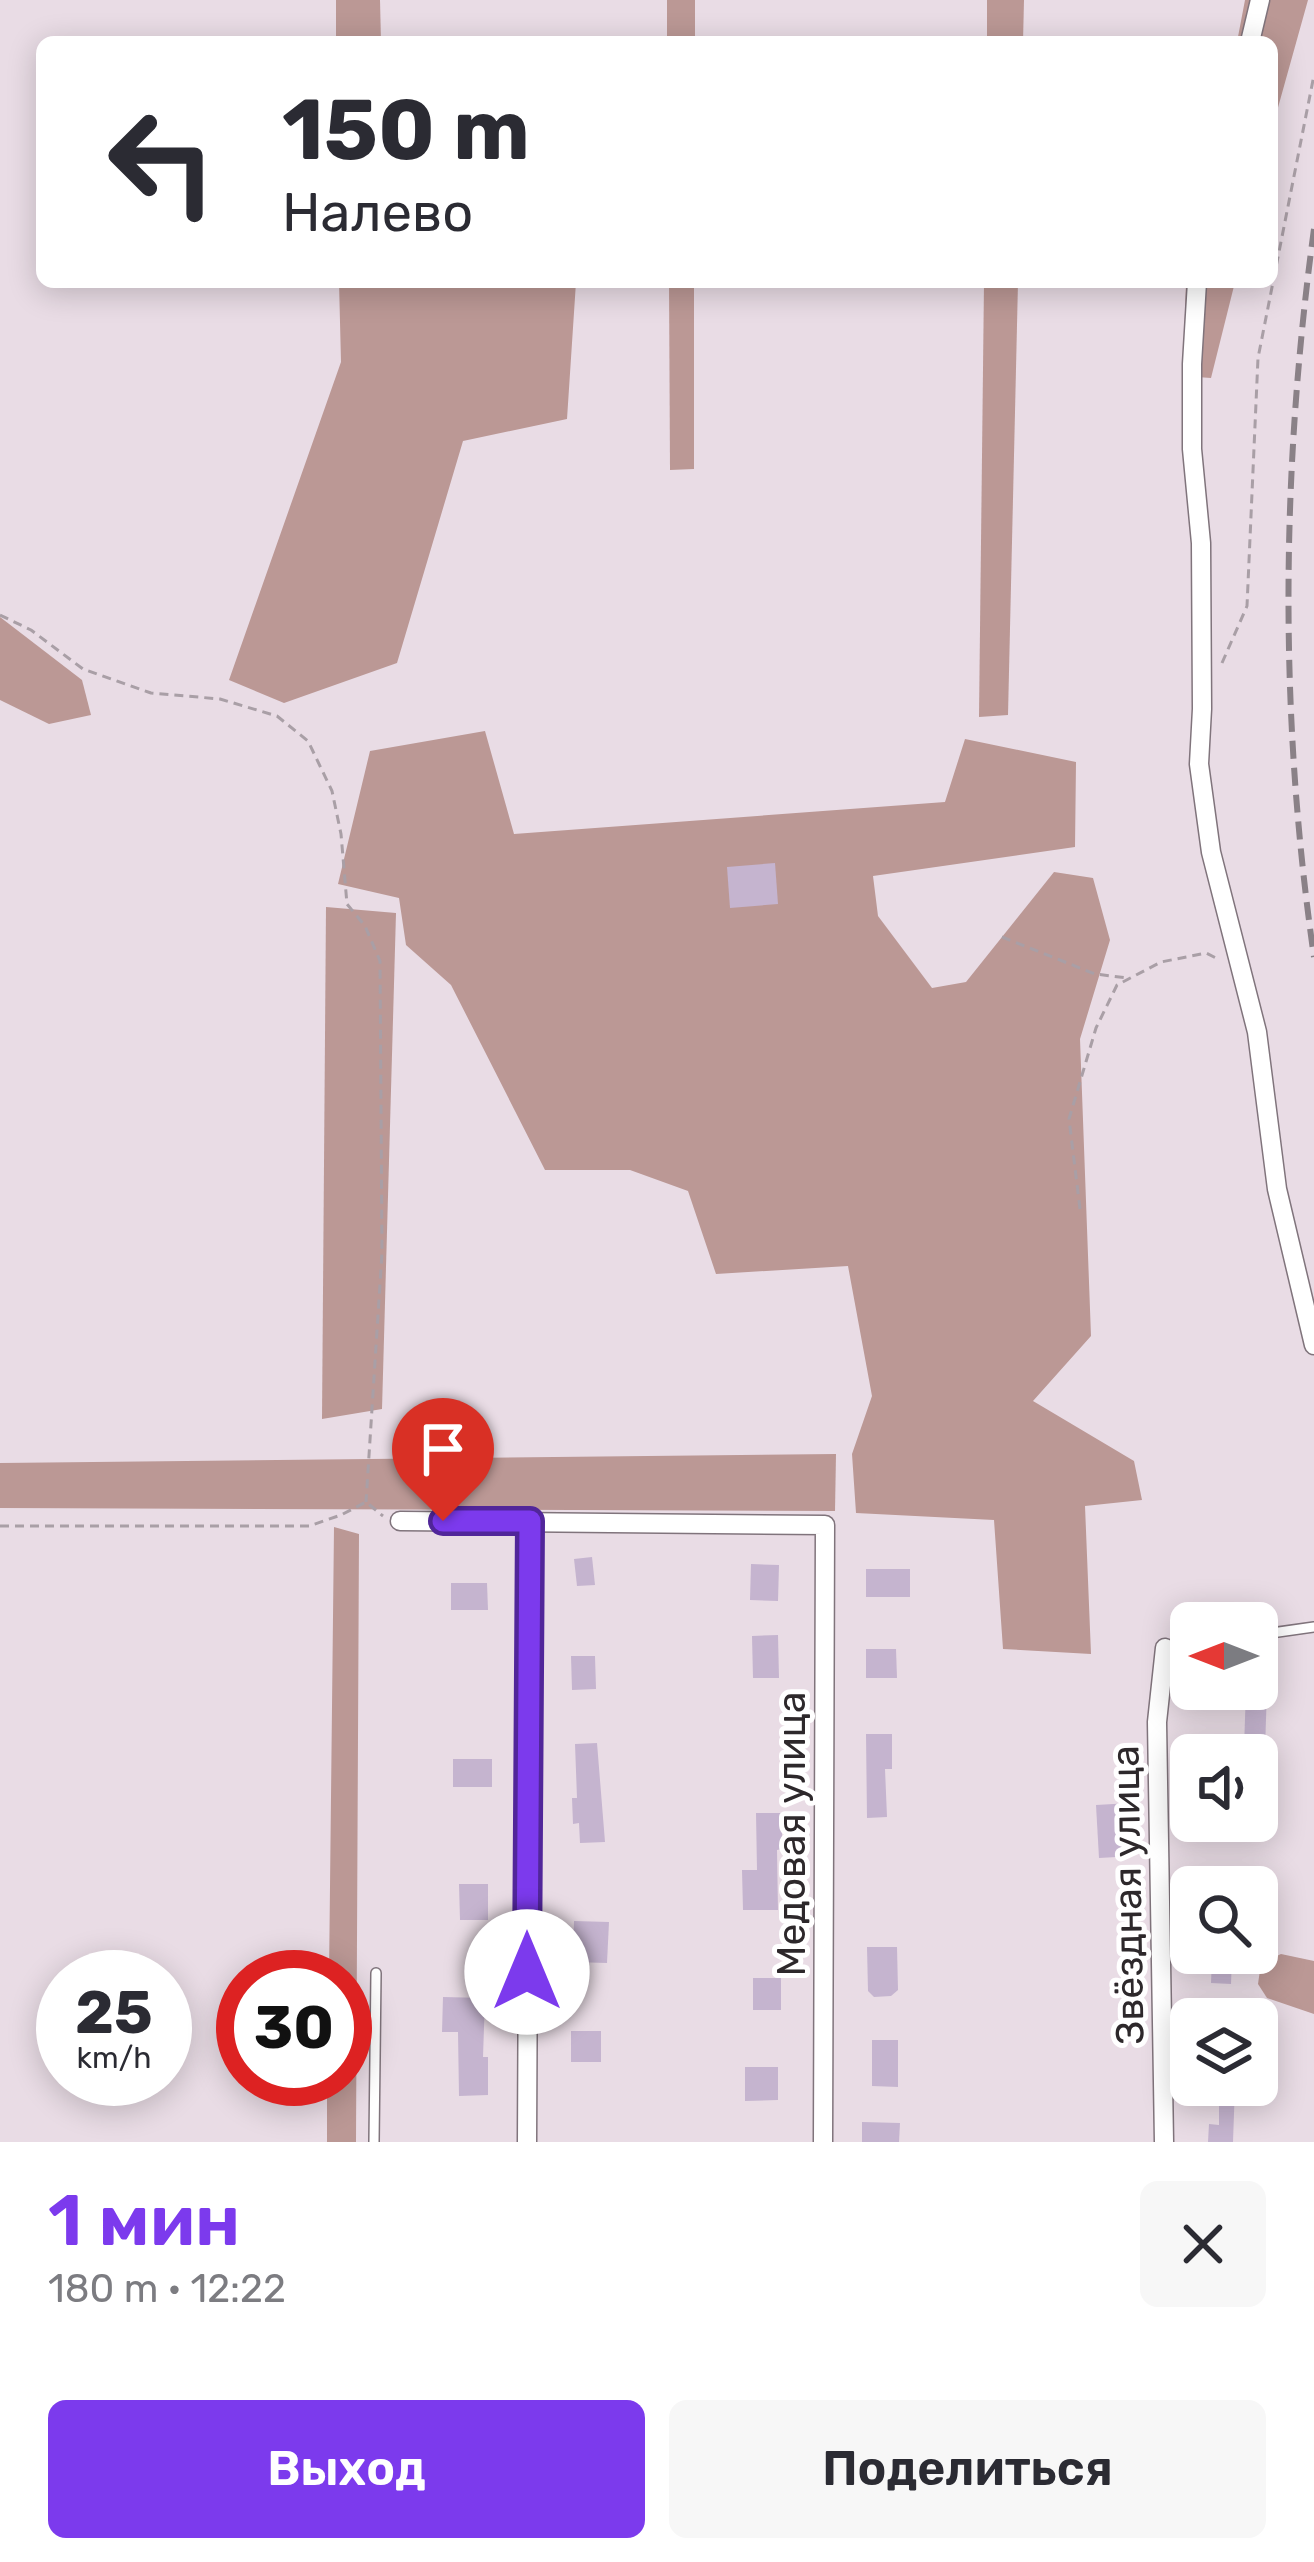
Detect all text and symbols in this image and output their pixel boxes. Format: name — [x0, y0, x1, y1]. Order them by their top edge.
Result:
text: 150 m — [282, 80, 530, 180]
icon: left — [84, 84, 240, 240]
text: Налево — [282, 181, 473, 245]
pin — [392, 1398, 494, 1521]
icon: arrive — [410, 1416, 476, 1482]
north arrow — [1170, 1602, 1278, 1710]
map controls — [1170, 1602, 1278, 2106]
street label: Медовая улица — [769, 1692, 815, 1976]
button: sound — [1170, 1734, 1278, 1842]
street label: Звёздная улица — [1102, 1745, 1154, 2045]
button: search — [1170, 1866, 1278, 1974]
position arrow — [464, 1909, 590, 2035]
speed limit sign: 30 — [216, 1950, 372, 2106]
text: 25 — [75, 1977, 153, 2048]
button: layers — [1170, 1998, 1278, 2106]
text: km/h — [77, 2040, 151, 2076]
text: 1 мин — [48, 2178, 240, 2263]
button: close — [1140, 2181, 1266, 2307]
text: 180 m · 12:22 — [48, 2266, 286, 2312]
button: Выход — [48, 2400, 645, 2538]
button: Поделиться — [669, 2400, 1266, 2538]

